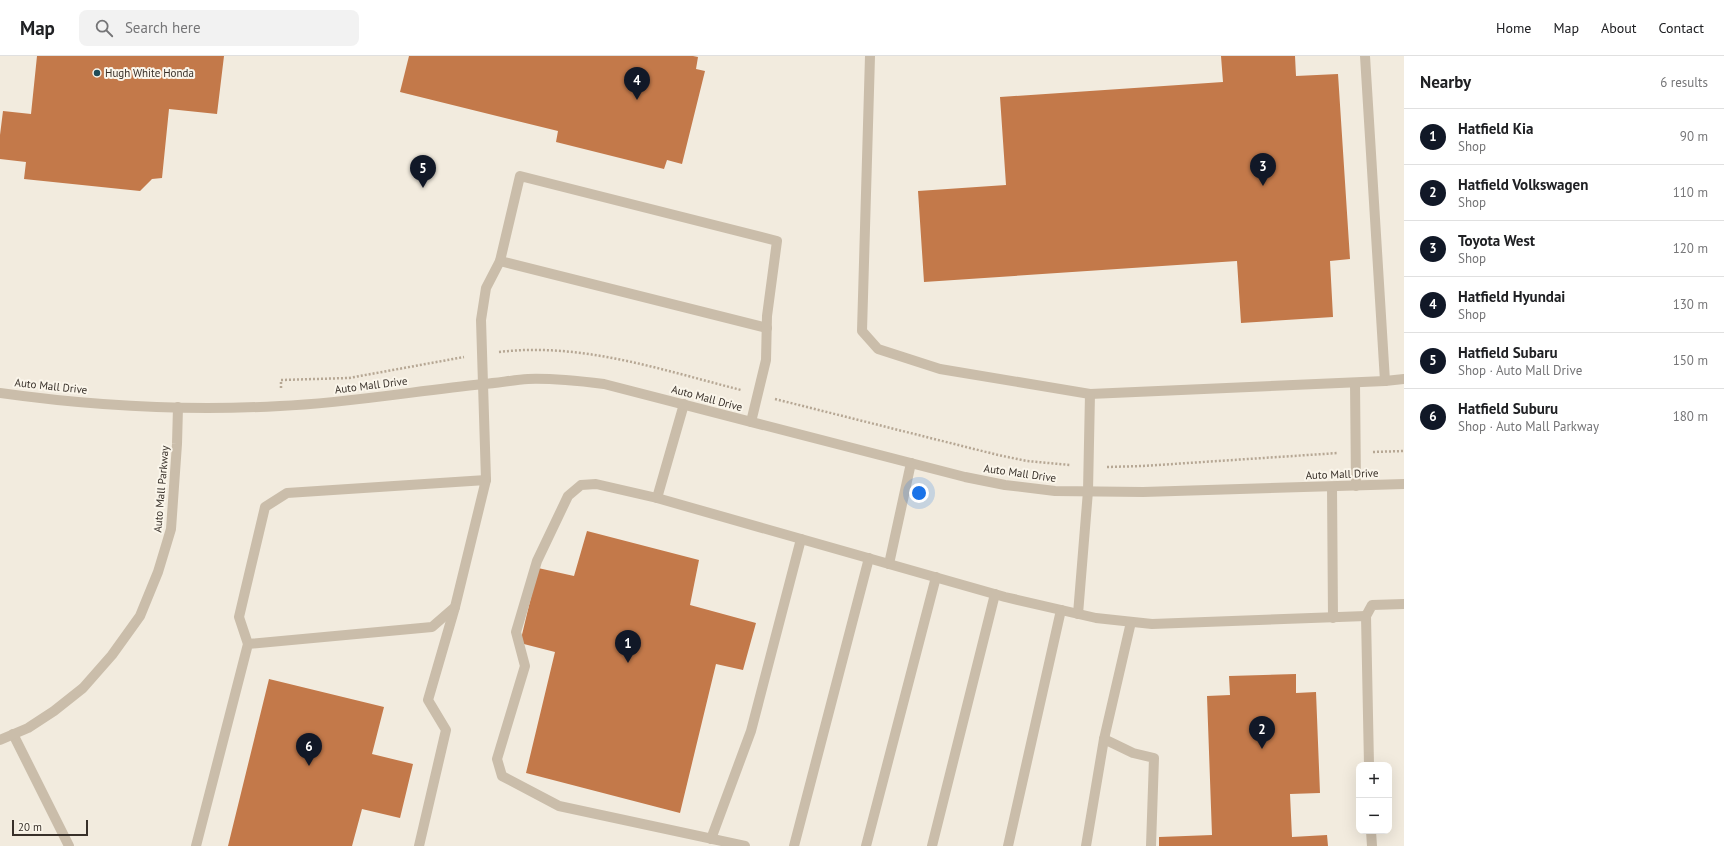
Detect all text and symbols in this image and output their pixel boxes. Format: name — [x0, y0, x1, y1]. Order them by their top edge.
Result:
search box — [79, 10, 359, 46]
text: Map — [20, 16, 55, 40]
icon: search — [93, 17, 115, 39]
text: Search here — [125, 18, 201, 37]
text: Home — [1496, 19, 1531, 37]
text: Map — [1553, 19, 1579, 37]
text: About — [1601, 19, 1637, 37]
text: Contact — [1659, 19, 1704, 37]
place label: Hugh White Honda — [105, 66, 194, 80]
pin: 4 — [624, 67, 650, 100]
marker: Hugh White Honda — [92, 68, 102, 78]
text: Nearby — [1420, 71, 1471, 93]
text: 6 results — [1660, 74, 1708, 91]
text: Hatfield Kia — [1458, 119, 1533, 138]
text: 1 — [1429, 128, 1437, 145]
text: 90 m — [1680, 128, 1708, 145]
text: Shop — [1458, 138, 1486, 155]
pin: 3 — [1250, 153, 1276, 186]
pin: 5 — [410, 155, 436, 188]
text: Hatfield Volkswagen — [1458, 175, 1588, 194]
text: 2 — [1429, 184, 1437, 201]
text: 110 m — [1673, 184, 1708, 201]
text: Shop — [1458, 194, 1486, 211]
text: Toyota West — [1458, 231, 1535, 250]
text: 3 — [1429, 240, 1437, 257]
text: 120 m — [1673, 240, 1708, 257]
text: Shop — [1458, 250, 1486, 267]
text: Hatfield Hyundai — [1458, 287, 1565, 306]
text: 4 — [1429, 296, 1437, 313]
text: 130 m — [1673, 296, 1708, 313]
text: Shop — [1458, 306, 1486, 323]
text: Hatfield Subaru — [1458, 343, 1557, 362]
text: 5 — [1429, 352, 1437, 369]
text: 150 m — [1673, 352, 1708, 369]
text: Shop · Auto Mall Drive — [1458, 362, 1582, 379]
street label: Auto Mall Drive — [334, 374, 408, 396]
street label: Auto Mall Drive — [14, 375, 88, 397]
street label: Auto Mall Drive — [670, 382, 744, 414]
text: Hatfield Suburu — [1458, 399, 1558, 418]
text: 6 — [1429, 408, 1437, 425]
text: 180 m — [1673, 408, 1708, 425]
text: Shop · Auto Mall Parkway — [1458, 418, 1599, 435]
street label: Auto Mall Parkway — [150, 444, 172, 533]
street label: Auto Mall Drive — [983, 461, 1058, 485]
street label: Auto Mall Drive — [1305, 466, 1379, 482]
your location — [909, 483, 929, 503]
pin: 1 — [615, 630, 641, 663]
pin: 2 — [1249, 716, 1275, 749]
pin: 6 — [296, 733, 322, 766]
map controls — [1356, 762, 1392, 834]
button: + — [1356, 762, 1392, 798]
button: − — [1356, 798, 1392, 834]
scale bar — [12, 818, 88, 837]
text: 20 m — [18, 820, 42, 834]

